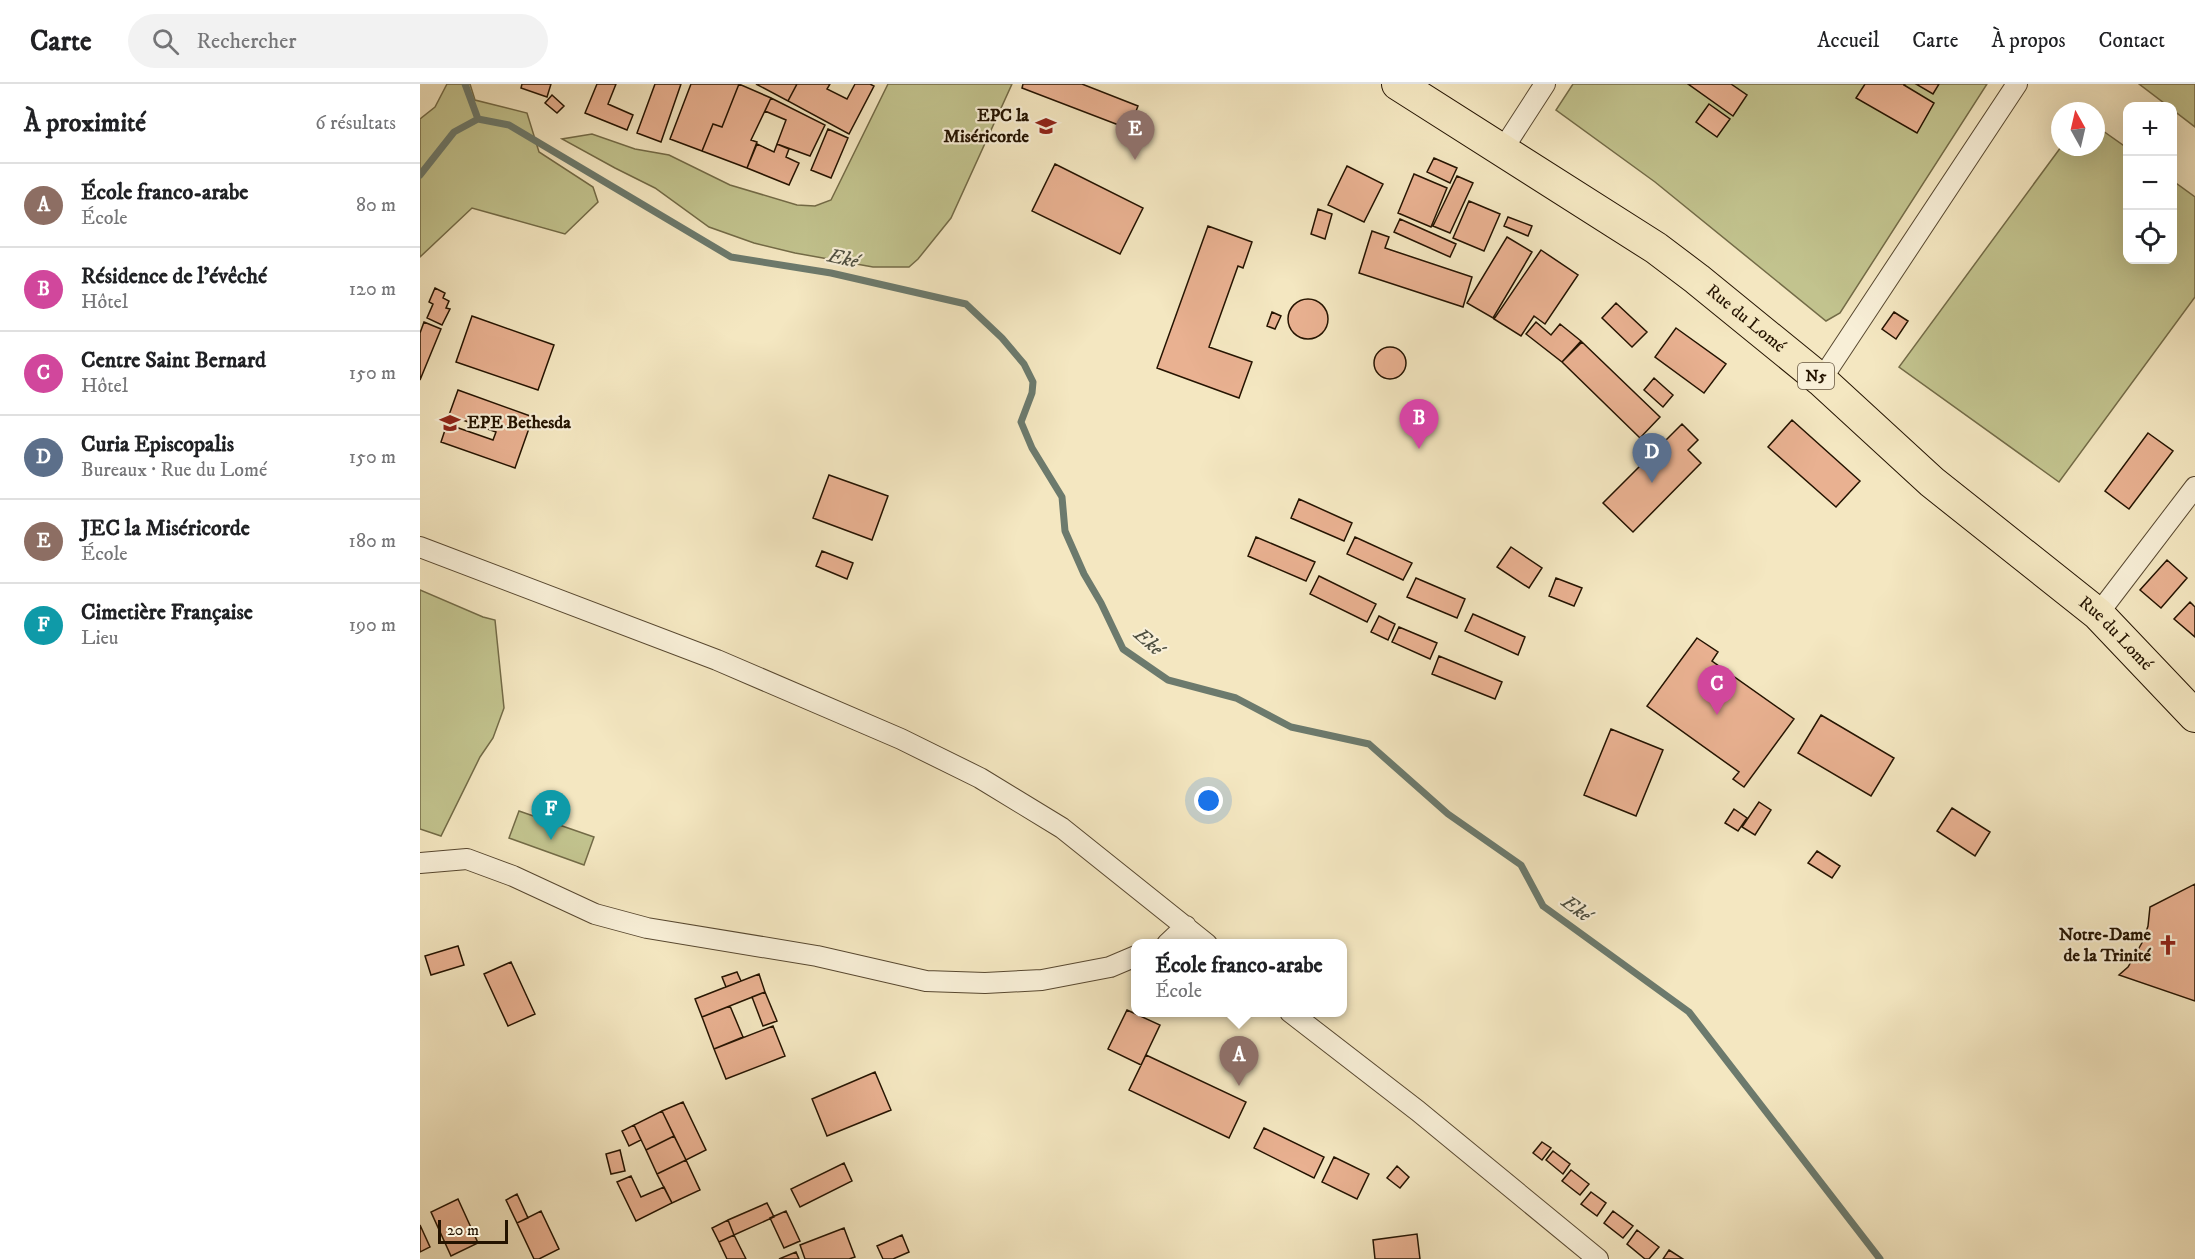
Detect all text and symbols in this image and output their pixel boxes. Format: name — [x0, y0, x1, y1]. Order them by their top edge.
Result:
search box — [128, 14, 548, 68]
text: Carte — [30, 24, 92, 59]
icon: search — [149, 25, 182, 58]
text: Rechercher — [197, 28, 297, 55]
text: Accueil — [1817, 28, 1879, 54]
text: Carte — [1912, 28, 1958, 54]
text: À propos — [1991, 28, 2066, 54]
text: Contact — [2099, 28, 2165, 54]
north arrow — [2051, 102, 2105, 156]
map controls — [2123, 102, 2177, 264]
button: + — [2123, 102, 2177, 156]
place label: EPC la Miséricorde — [944, 105, 1030, 148]
text: À proximité — [24, 107, 146, 140]
pin: E — [1116, 110, 1154, 160]
text: 6 résultats — [315, 111, 396, 136]
school or university icon: EPC la Miséricorde — [1034, 114, 1058, 138]
button: − — [2123, 156, 2177, 210]
text: École franco-arabe — [81, 179, 248, 206]
text: A — [37, 193, 50, 218]
text: 80 m — [356, 193, 396, 218]
text: École — [81, 206, 128, 231]
button: locate — [2123, 210, 2177, 264]
water label: Eké — [825, 243, 864, 275]
text: Résidence de l'évêché — [81, 263, 267, 290]
text: B — [37, 277, 50, 302]
text: 120 m — [349, 277, 396, 302]
street label: Rue du Lomé — [1702, 280, 1790, 358]
text: Hôtel — [81, 290, 128, 315]
text: Centre Saint Bernard — [81, 347, 266, 374]
text: C — [37, 361, 50, 386]
text: 150 m — [349, 361, 396, 386]
road number: N5 — [1798, 363, 1834, 389]
text: Hôtel — [81, 374, 128, 399]
pin: B — [1400, 400, 1438, 449]
school or university icon: EPE Bethesda — [438, 411, 462, 435]
place label: EPE Bethesda — [467, 412, 571, 434]
text: Curia Episcopalis — [81, 431, 234, 458]
pin: D — [1632, 434, 1672, 483]
text: D — [36, 445, 51, 470]
text: 150 m — [349, 445, 396, 470]
text: Bureaux · Rue du Lomé — [81, 458, 267, 483]
text: JEC la Miséricorde — [81, 515, 250, 542]
text: E — [36, 529, 51, 554]
text: 180 m — [349, 529, 396, 554]
text: École — [81, 542, 128, 567]
street label: Rue du Lomé — [2074, 592, 2158, 676]
text: Cimetière Française — [81, 599, 253, 626]
text: F — [37, 613, 50, 638]
text: 190 m — [349, 613, 396, 638]
water label: Eké — [1128, 622, 1170, 663]
text: Lieu — [81, 626, 119, 651]
pin: C — [1698, 666, 1736, 715]
your location — [1194, 786, 1223, 815]
pin: F — [532, 790, 570, 840]
water label: Eké — [1556, 889, 1598, 930]
place label: Notre-Dame de la Trinité — [2059, 924, 2152, 967]
church icon: Notre-Dame de la Trinité — [2156, 933, 2180, 957]
popup — [1131, 939, 1347, 1017]
text: École franco-arabe — [1155, 952, 1323, 979]
text: École — [1155, 979, 1202, 1004]
pin: A — [1220, 1036, 1258, 1086]
scale bar — [438, 1217, 508, 1244]
text: 20 m — [447, 1220, 479, 1240]

